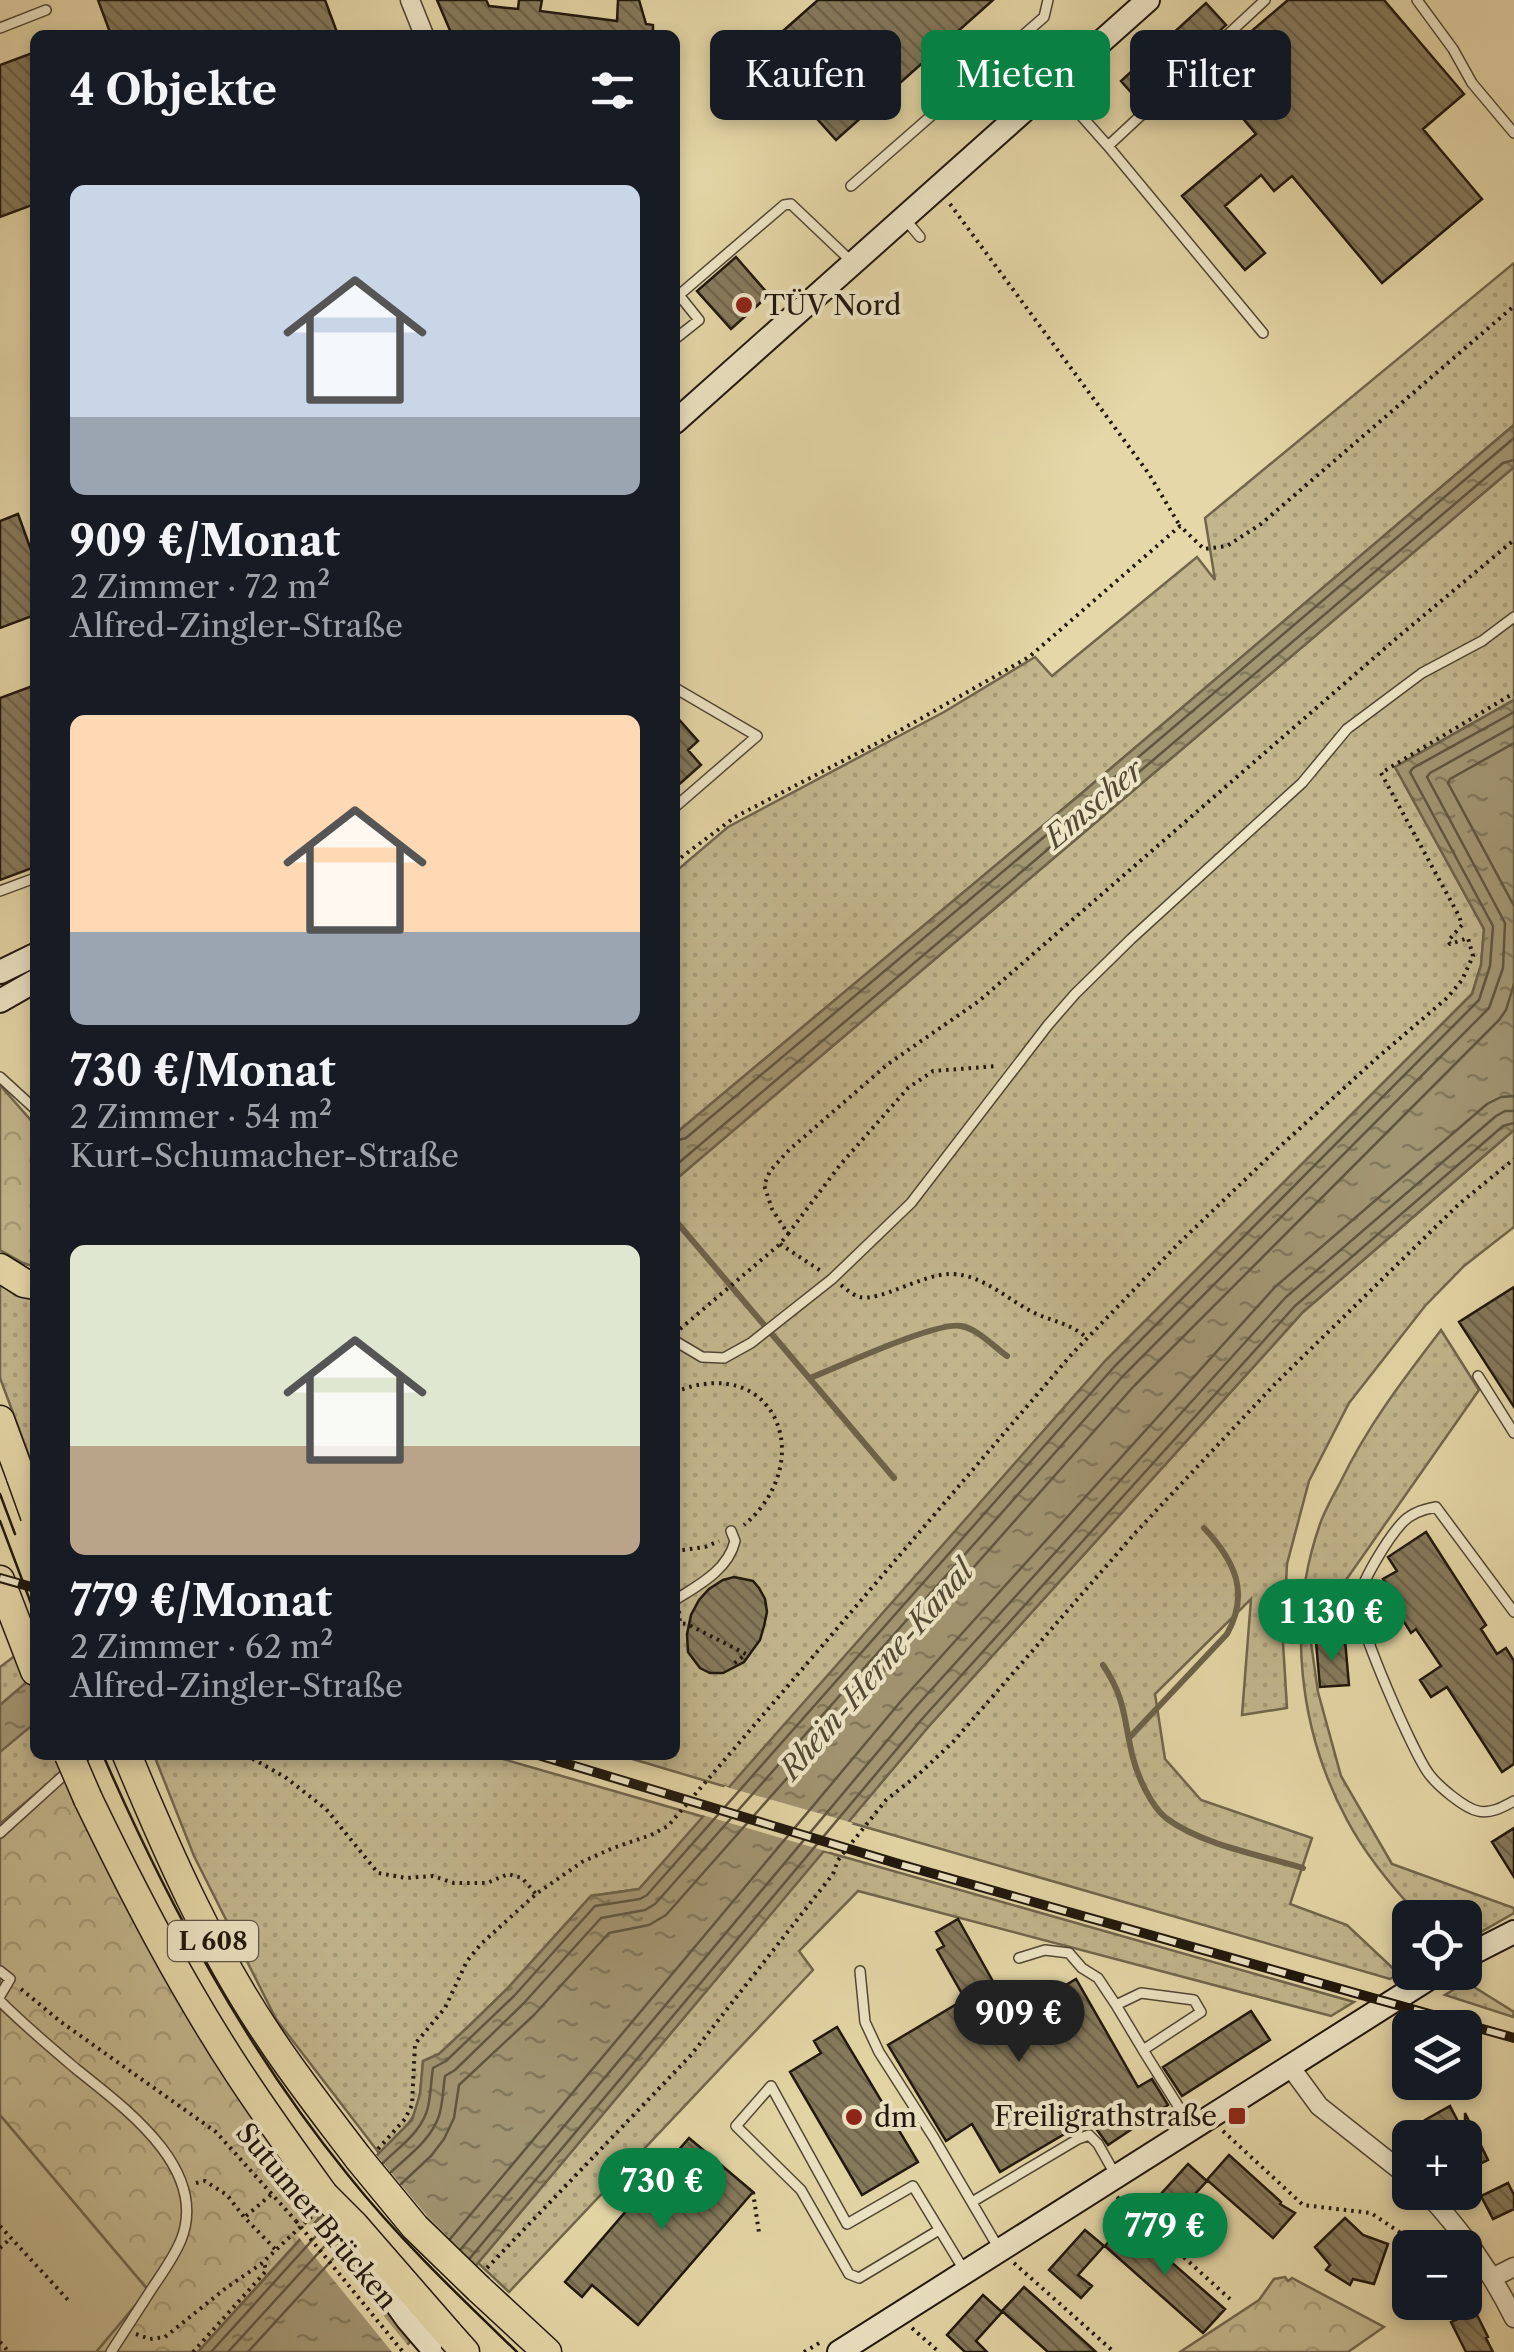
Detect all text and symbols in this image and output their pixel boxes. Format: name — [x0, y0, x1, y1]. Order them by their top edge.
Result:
chip: Kaufen — [710, 30, 901, 120]
chip: Mieten — [921, 30, 1110, 120]
chip: Filter — [1130, 30, 1291, 120]
icon: filters — [585, 63, 640, 118]
text: 4 Objekte — [70, 64, 277, 116]
icon: home — [265, 250, 445, 430]
place label: TÜV Nord — [764, 288, 901, 322]
marker: TÜV Nord — [733, 294, 755, 316]
text: 909 €/Monat — [70, 515, 340, 567]
text: 2 Zimmer · 72 m² — [70, 567, 330, 606]
text: Alfred-Zingler-Straße — [70, 606, 403, 645]
water label: Emscher — [1035, 750, 1152, 857]
icon: home — [265, 780, 445, 960]
text: 730 €/Monat — [70, 1045, 336, 1097]
text: 2 Zimmer · 54 m² — [70, 1097, 332, 1136]
text: Kurt-Schumacher-Straße — [70, 1136, 459, 1175]
icon: home — [265, 1310, 445, 1490]
water label: Rhein-Herne-Kanal — [770, 1550, 984, 1788]
text: 779 €/Monat — [70, 1575, 332, 1627]
pin: 1 130 € — [1240, 1579, 1424, 1664]
text: 1 130 € — [1280, 1592, 1384, 1631]
text: 2 Zimmer · 62 m² — [70, 1627, 333, 1666]
text: Alfred-Zingler-Straße — [70, 1666, 403, 1705]
map controls — [1392, 1900, 1482, 2320]
button: locate — [1392, 1900, 1482, 1990]
road number: L 608 — [168, 1921, 258, 1961]
pin: 909 € — [949, 1980, 1089, 2065]
text: 909 € — [976, 1993, 1062, 2032]
button: layers — [1392, 2010, 1482, 2100]
place label: Freiligrathstraße — [994, 2099, 1217, 2133]
place label: dm — [874, 2100, 917, 2134]
marker: Freiligrathstraße — [1226, 2105, 1248, 2127]
marker: dm — [843, 2106, 865, 2128]
street label: Sutumer Brücken — [229, 2116, 405, 2316]
button: + — [1392, 2120, 1482, 2210]
pin: 730 € — [592, 2148, 732, 2233]
text: 730 € — [620, 2161, 704, 2200]
pin: 779 € — [1095, 2193, 1235, 2278]
text: 779 € — [1125, 2206, 1205, 2245]
button: − — [1392, 2230, 1482, 2320]

